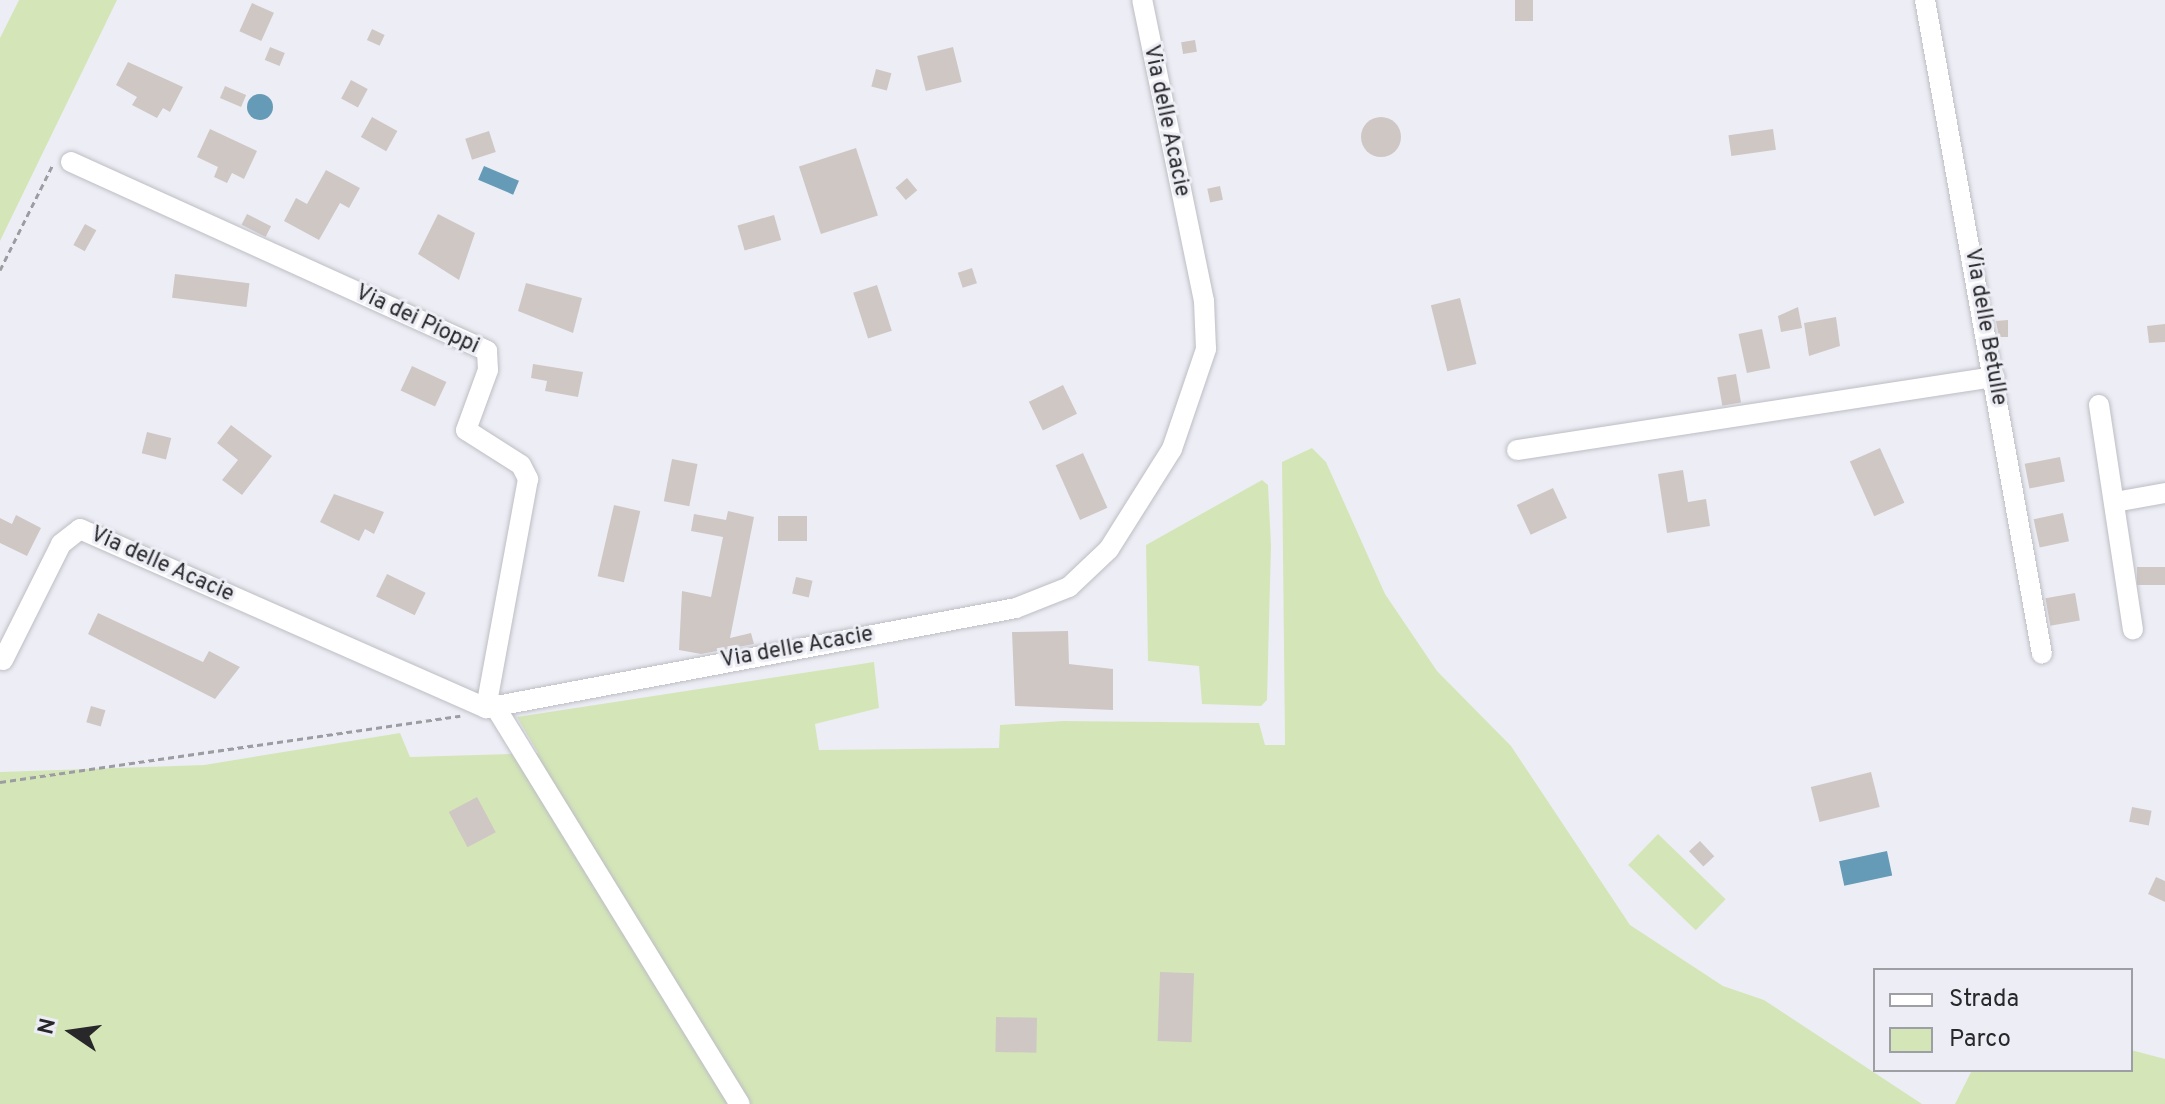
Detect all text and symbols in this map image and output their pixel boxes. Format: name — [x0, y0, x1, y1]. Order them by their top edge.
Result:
street label: Via delle Acacie — [1137, 42, 1195, 200]
street label: Via delle Betulle — [1958, 246, 2012, 408]
street label: Via dei Pioppi — [351, 280, 483, 360]
street label: Via delle Acacie — [86, 521, 238, 609]
street label: Via delle Acacie — [718, 622, 876, 674]
legend — [1873, 968, 2133, 1072]
text: Strada — [1949, 985, 2019, 1015]
north arrow — [32, 992, 112, 1072]
text: N — [33, 1016, 63, 1037]
text: Parco — [1949, 1025, 2011, 1055]

